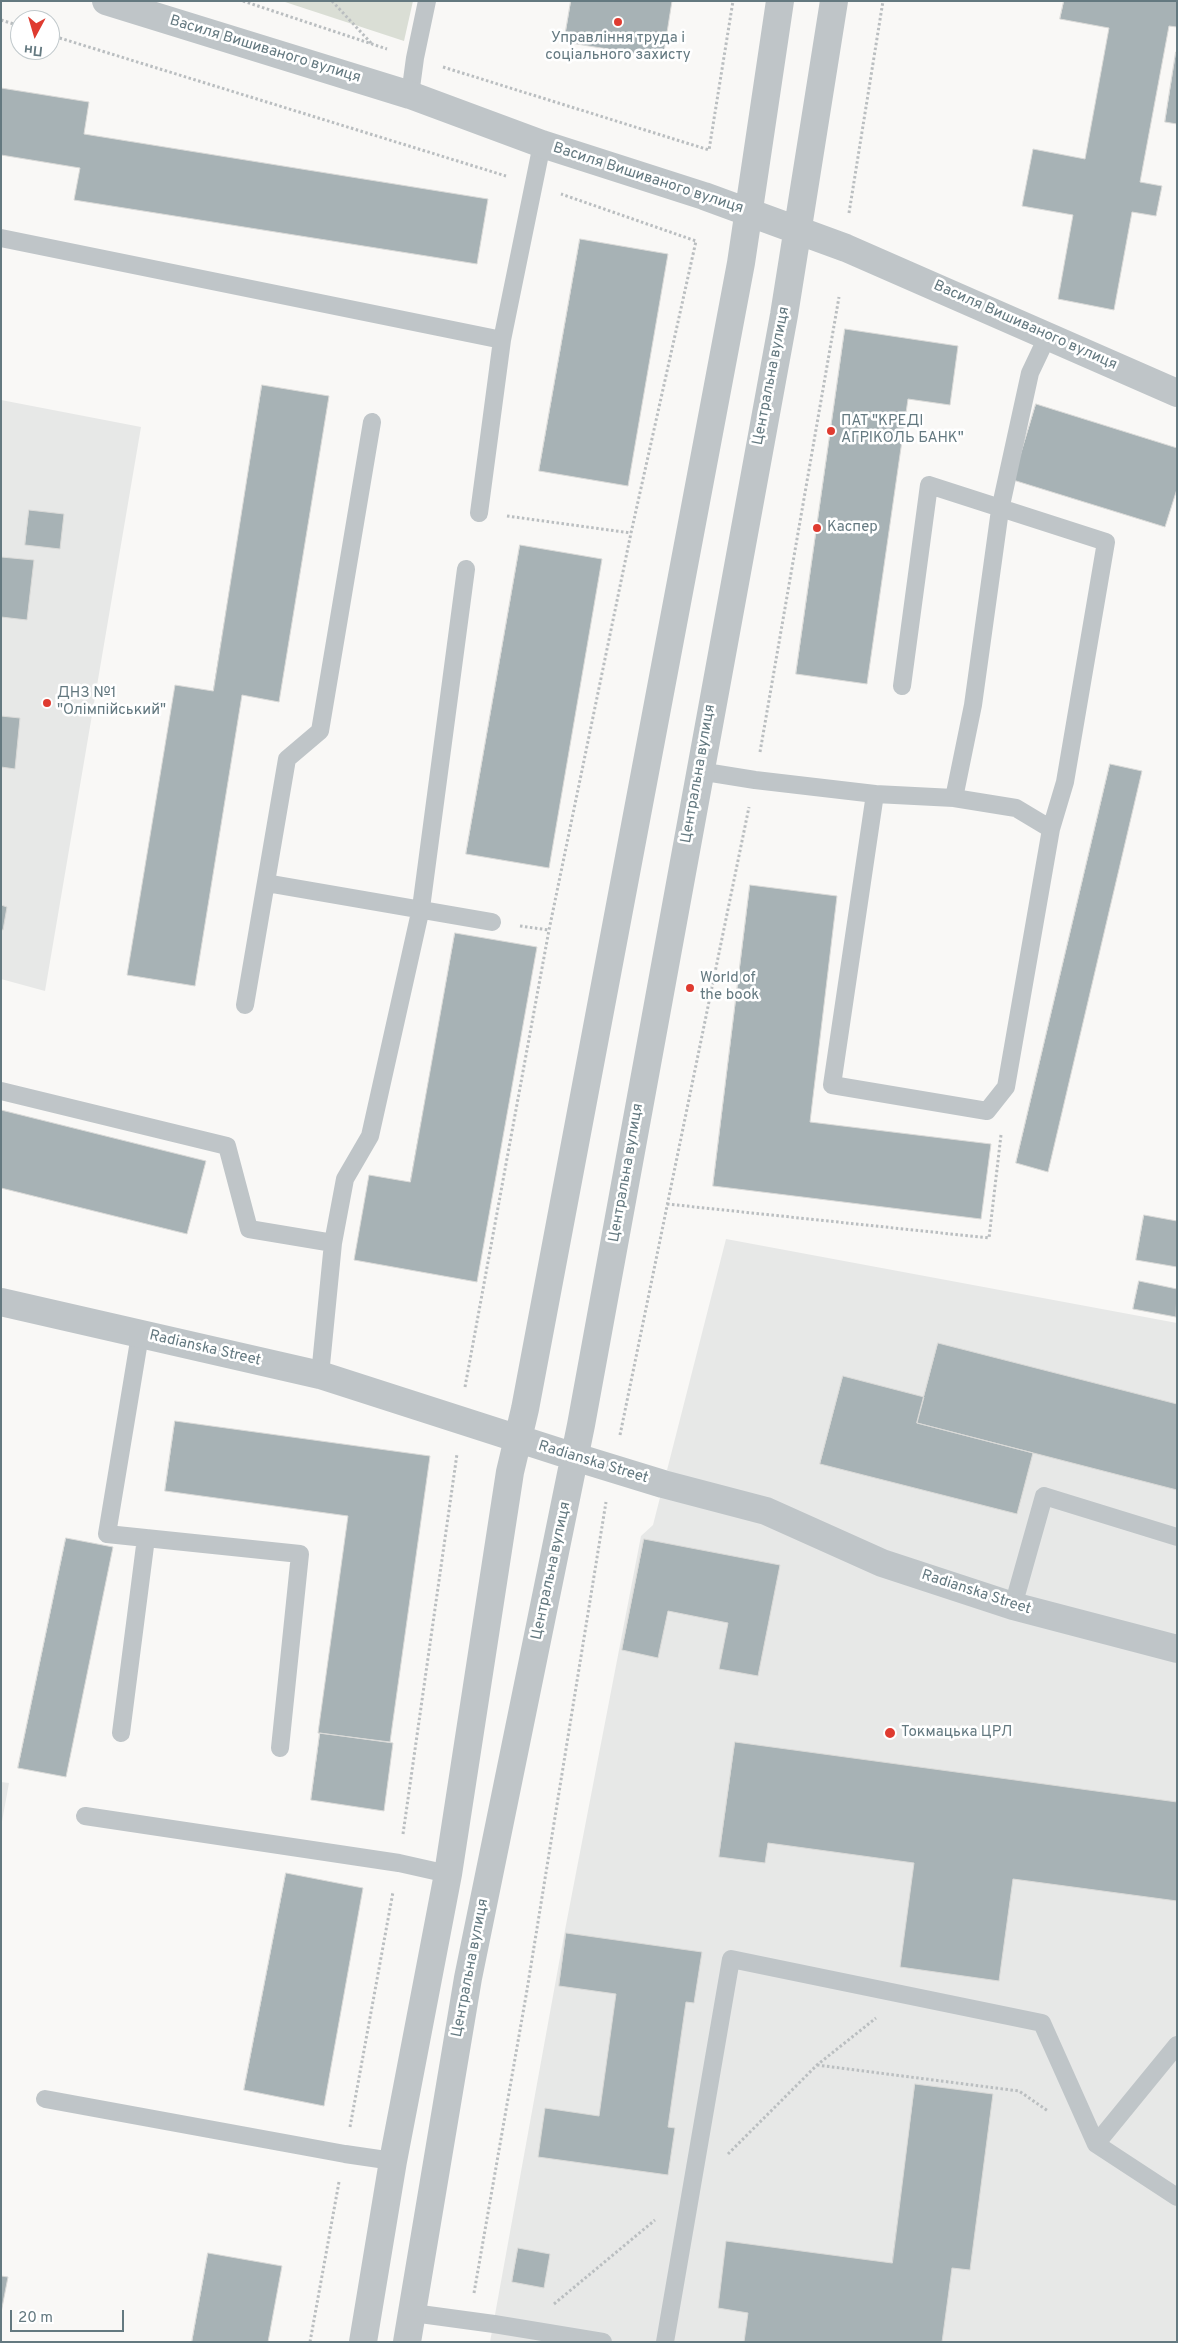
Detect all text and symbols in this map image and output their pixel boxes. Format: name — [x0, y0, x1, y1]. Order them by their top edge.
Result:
north arrow — [10, 10, 60, 60]
street label: Василя Вишиваного вулиця — [167, 12, 363, 88]
marker: Управління труда і соціального захисту — [612, 16, 624, 28]
place label: Управління труда і соціального захисту — [545, 30, 691, 65]
text: Пн — [23, 40, 44, 59]
street label: Василя Вишиваного вулиця — [551, 140, 745, 218]
street label: Василя Вишиваного вулиця — [930, 277, 1120, 375]
street label: Центральна вулиця — [750, 305, 794, 447]
place label: ПАТ "КРЕДI АГРIКОЛЬ БАНК" — [841, 413, 964, 448]
marker: ПАТ "КРЕДI АГРIКОЛЬ БАНК" — [825, 425, 837, 437]
place label: Каспер — [827, 519, 878, 537]
marker: Каспер — [811, 522, 823, 534]
place label: ДНЗ №1 "Олімпійський" — [57, 685, 166, 720]
marker: ДНЗ №1 "Олімпійський" — [41, 697, 53, 709]
street label: Центральна вулиця — [678, 703, 720, 845]
place label: World of the book — [700, 970, 759, 1005]
marker: World of the book — [684, 982, 696, 994]
street label: Центральна вулиця — [606, 1102, 648, 1244]
street label: Radianska Street — [147, 1327, 263, 1371]
street label: Radianska Street — [536, 1438, 650, 1488]
street label: Центральна вулиця — [529, 1500, 575, 1642]
street label: Radianska Street — [919, 1567, 1033, 1619]
place label: Токмацька ЦРЛ — [901, 1724, 1012, 1742]
marker: Токмацька ЦРЛ — [883, 1726, 897, 1740]
street label: Центральна вулиця — [449, 1897, 493, 2039]
scale bar — [12, 2300, 126, 2332]
text: 20 m — [18, 2309, 53, 2328]

